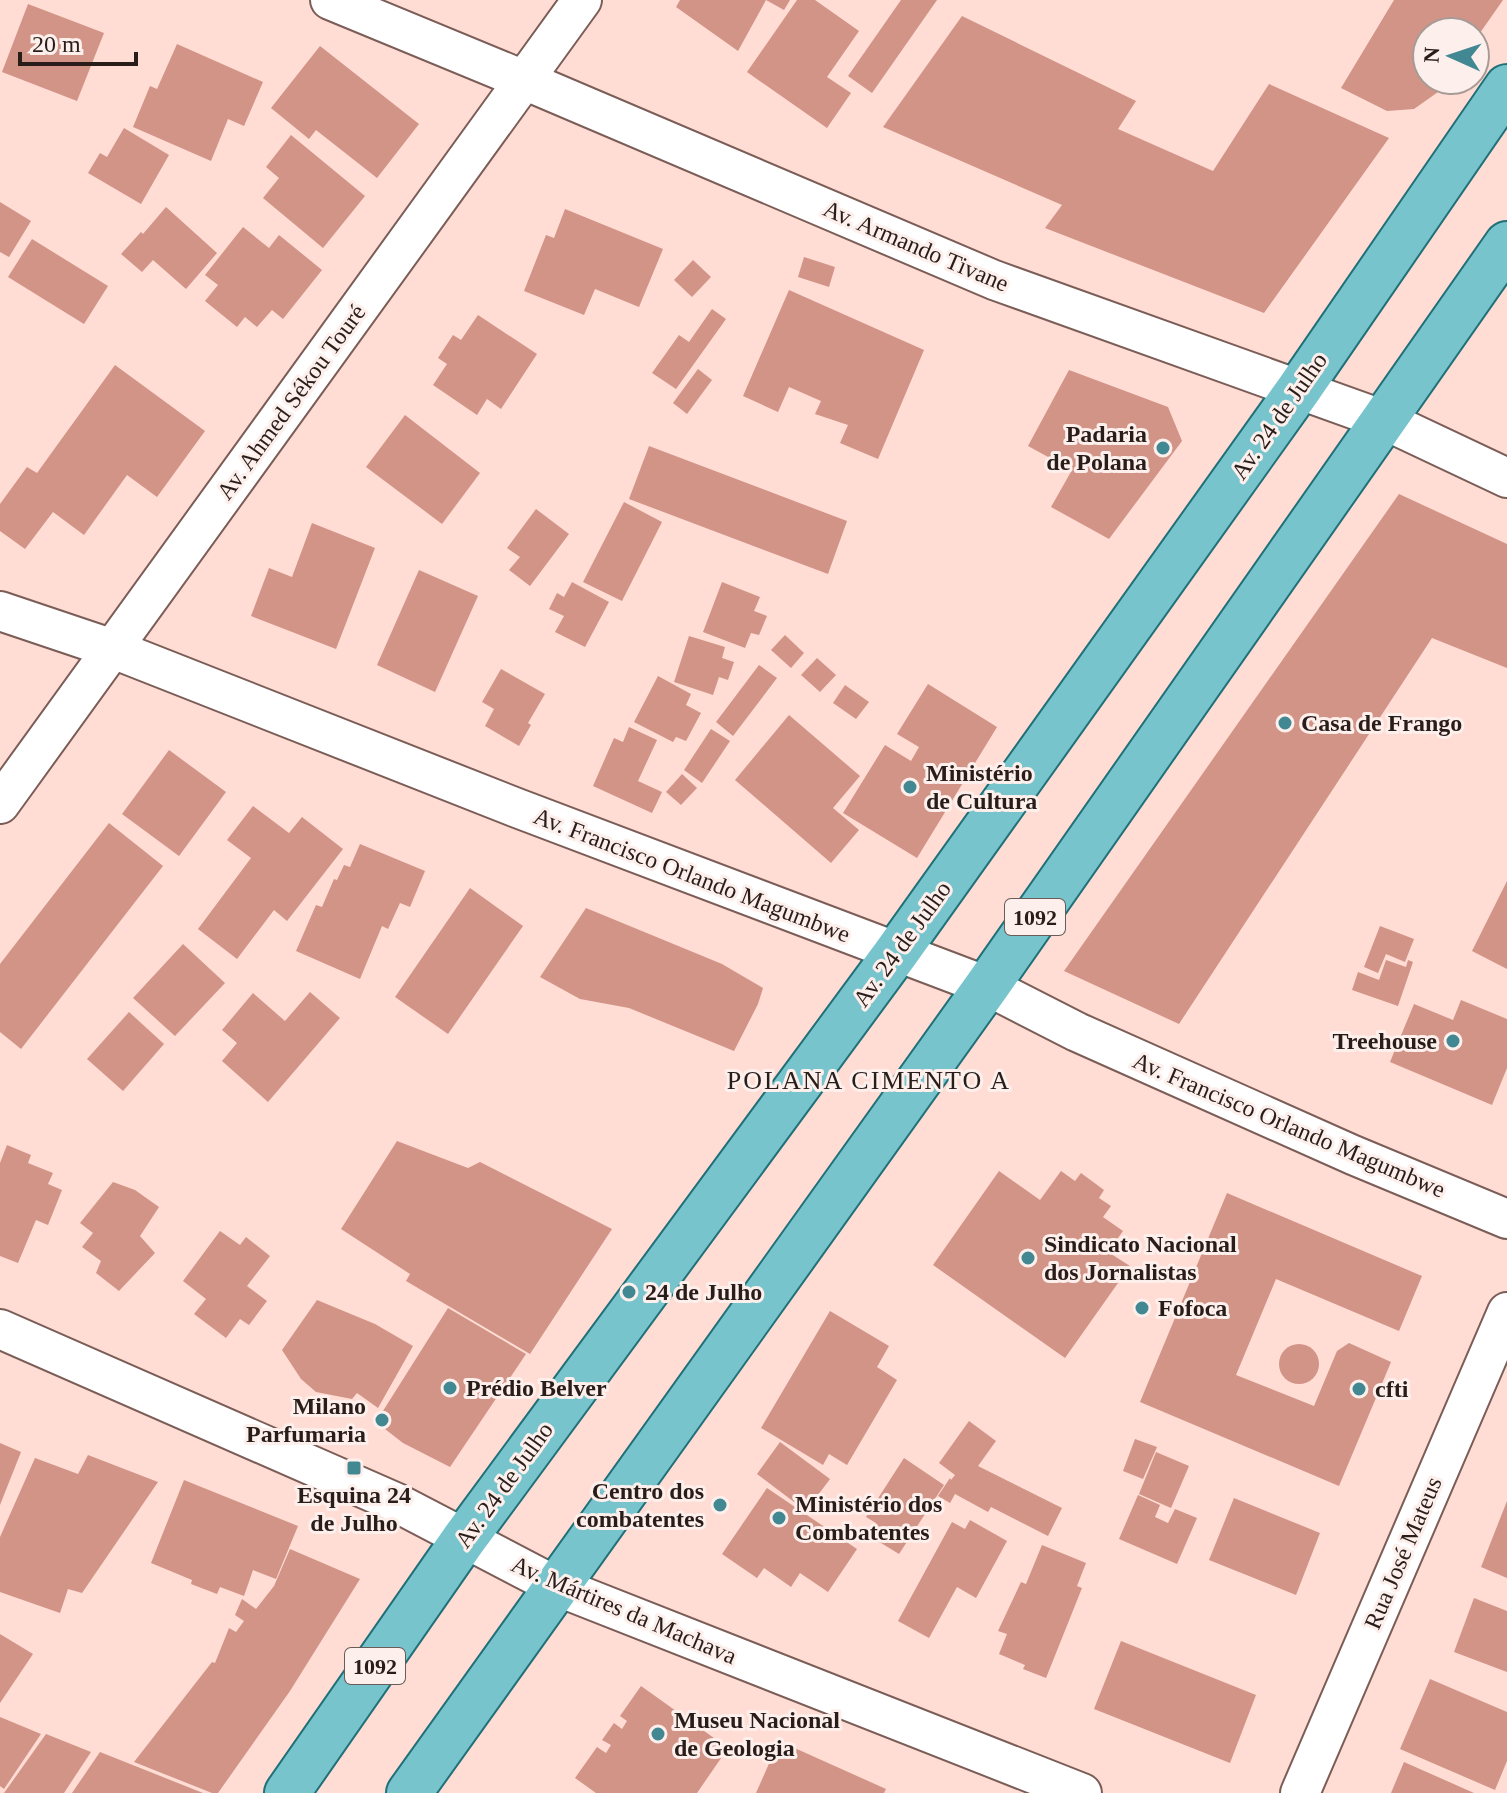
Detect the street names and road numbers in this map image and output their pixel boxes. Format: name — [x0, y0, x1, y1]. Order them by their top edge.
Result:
street label: Av. Armando Tivane — [819, 195, 1013, 297]
street label: Av. Ahmed Sékou Touré — [212, 299, 370, 505]
street label: Av. 24 de Julho — [1226, 348, 1332, 484]
street label: Av. Francisco Orlando Magumbwe — [530, 803, 854, 947]
street label: Av. 24 de Julho — [848, 876, 956, 1012]
road number: 1092 — [1005, 899, 1065, 935]
street label: Av. Francisco Orlando Magumbwe — [1129, 1047, 1449, 1203]
street label: Av. 24 de Julho — [450, 1417, 558, 1553]
street label: Rua José Mateus — [1359, 1473, 1447, 1633]
street label: Av. Mártires da Machava — [508, 1551, 741, 1669]
road number: 1092 — [345, 1648, 405, 1684]

